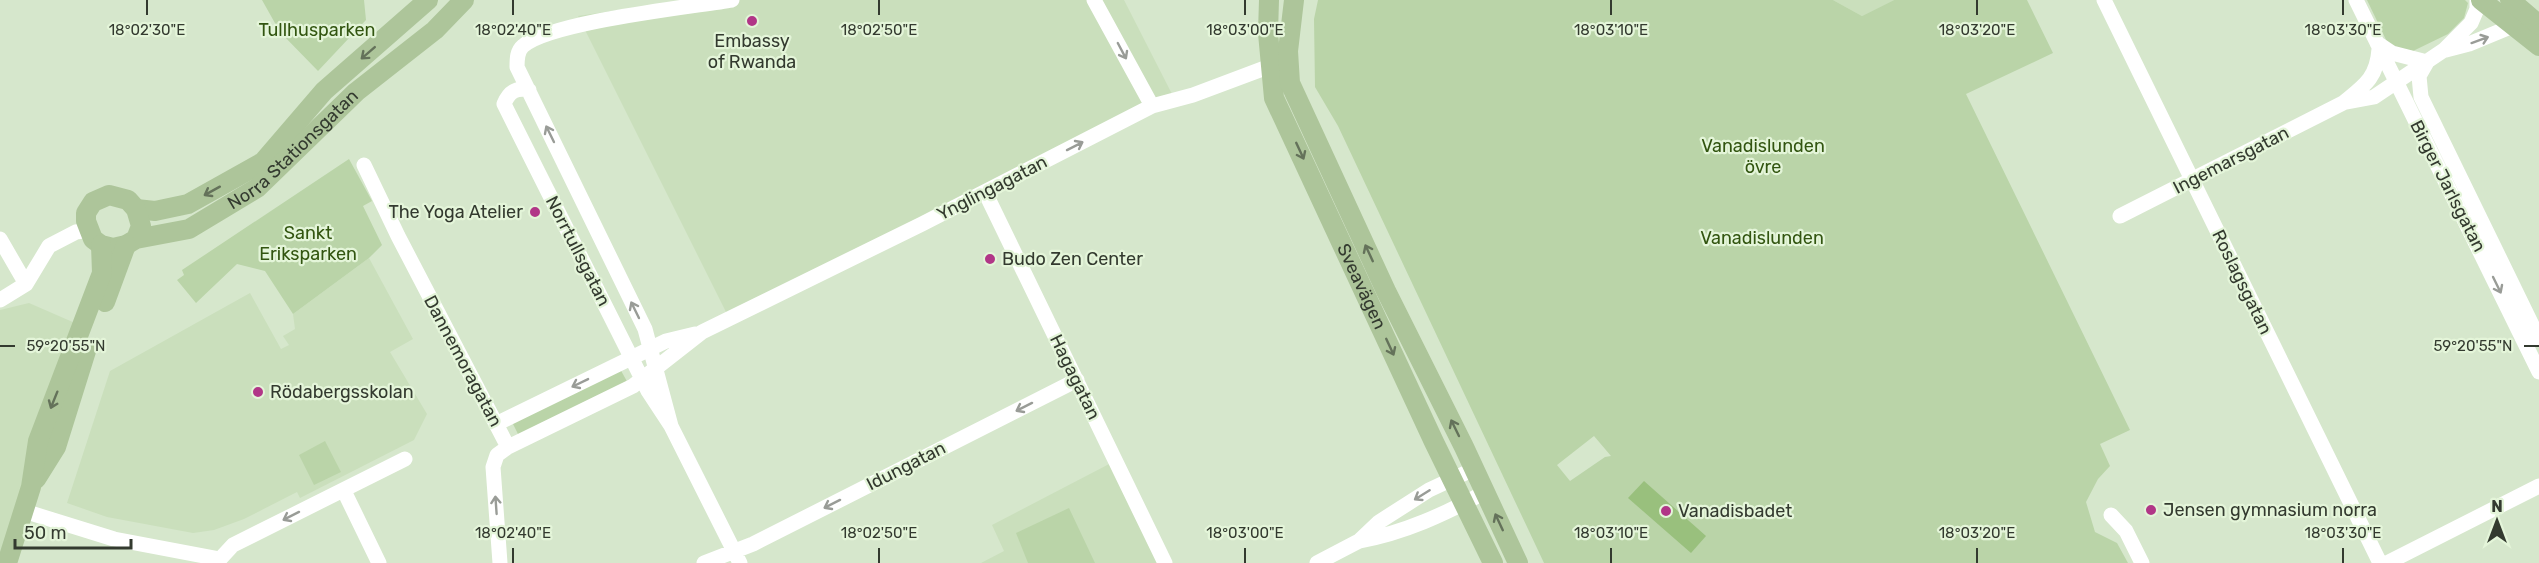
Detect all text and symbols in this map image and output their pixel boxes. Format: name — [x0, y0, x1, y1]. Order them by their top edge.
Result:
marker: Embassy of Rwanda — [745, 14, 759, 28]
park label: Tullhusparken — [259, 19, 375, 41]
text: 18°02'30"E — [109, 21, 185, 39]
text: 18°02'40"E — [475, 21, 551, 39]
text: 18°02'50"E — [841, 21, 917, 39]
text: 18°03'00"E — [1206, 21, 1284, 39]
text: 18°03'10"E — [1574, 21, 1648, 39]
text: 18°03'20"E — [1939, 21, 2015, 39]
text: 18°03'30"E — [2305, 21, 2381, 39]
place label: Embassy of Rwanda — [708, 30, 796, 73]
one-way arrow — [2470, 34, 2489, 45]
one-way arrow — [1117, 42, 1128, 60]
one-way arrow — [361, 46, 376, 60]
street label: Norra Stationsgatan — [223, 85, 363, 214]
street label: Birger Jarlsgatan — [2405, 116, 2491, 256]
street label: Ingemarsgatan — [2169, 121, 2293, 199]
one-way arrow — [544, 126, 556, 144]
park label: Vanadislunden övre — [1701, 135, 1825, 178]
one-way arrow — [1065, 140, 1083, 151]
one-way arrow — [1295, 141, 1306, 159]
street label: Ynglingagatan — [933, 151, 1051, 225]
one-way arrow — [203, 185, 220, 197]
street label: Norrtullsgatan — [541, 192, 615, 310]
place label: The Yoga Atelier — [389, 201, 523, 223]
marker: The Yoga Atelier — [528, 205, 542, 219]
park label: Sankt Eriksparken — [259, 222, 357, 265]
street label: Roslagsgatan — [2207, 226, 2277, 338]
park label: Vanadislunden — [1700, 227, 1824, 249]
street label: Sveavägen — [1332, 240, 1391, 333]
one-way arrow — [1362, 245, 1374, 263]
place label: Budo Zen Center — [1002, 248, 1143, 270]
marker: Budo Zen Center — [983, 252, 997, 266]
one-way arrow — [2492, 275, 2504, 293]
street label: Dannemoragatan — [419, 292, 507, 430]
one-way arrow — [629, 301, 641, 319]
street label: Hagagatan — [1045, 331, 1105, 423]
text: 59°20'55"N — [26, 337, 106, 355]
one-way arrow — [1385, 337, 1396, 355]
text: 59°20'55"N — [2433, 337, 2513, 355]
one-way arrow — [571, 378, 589, 390]
place label: Rödabergsskolan — [270, 381, 414, 403]
marker: Rödabergsskolan — [251, 385, 265, 399]
one-way arrow — [48, 390, 59, 409]
one-way arrow — [1016, 401, 1034, 413]
one-way arrow — [1448, 419, 1460, 437]
street label: Idungatan — [863, 437, 949, 495]
one-way arrow — [1414, 489, 1431, 501]
north arrow — [2467, 491, 2527, 551]
one-way arrow — [490, 495, 501, 515]
text: N — [2491, 497, 2503, 516]
one-way arrow — [823, 499, 841, 510]
place label: Jensen gymnasium norra — [2163, 499, 2377, 521]
place label: Vanadisbadet — [1678, 500, 1792, 522]
marker: Jensen gymnasium norra — [2144, 503, 2158, 517]
marker: Vanadisbadet — [1659, 504, 1673, 518]
one-way arrow — [282, 510, 300, 522]
scale bar — [15, 512, 130, 550]
one-way arrow — [1492, 514, 1504, 532]
text: 50 m — [24, 522, 67, 544]
text: 18°02'40"E — [475, 524, 551, 542]
text: 18°02'50"E — [841, 524, 917, 542]
text: 18°03'00"E — [1206, 524, 1284, 542]
text: 18°03'10"E — [1574, 524, 1648, 542]
text: 18°03'20"E — [1939, 524, 2015, 542]
text: 18°03'30"E — [2305, 524, 2381, 542]

